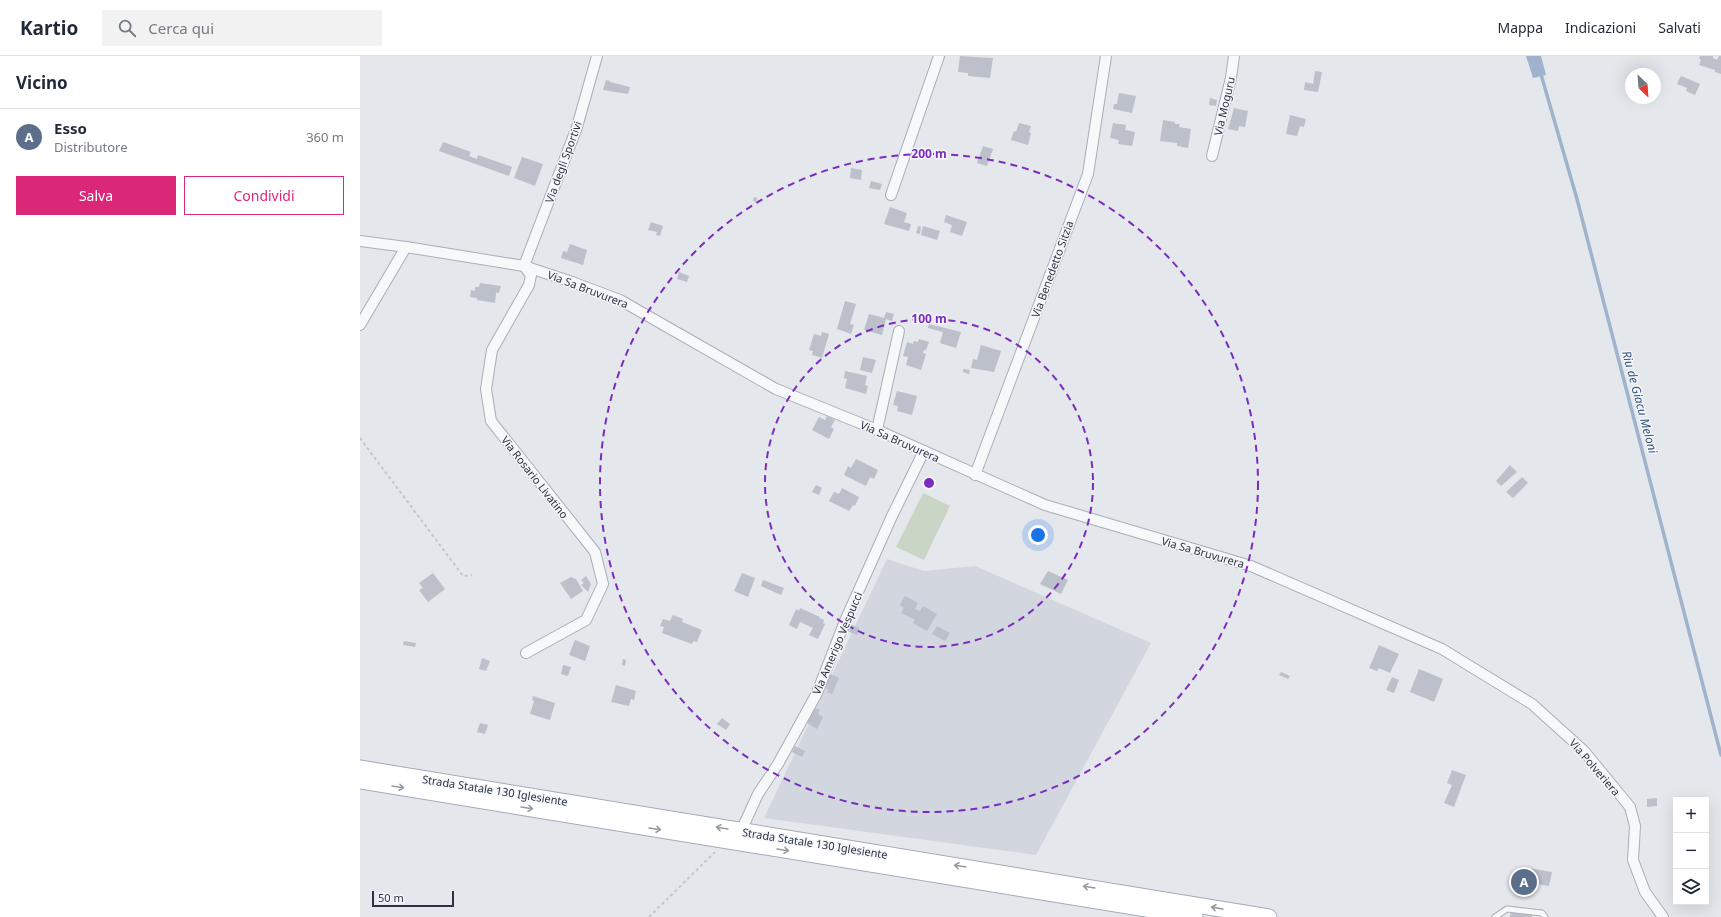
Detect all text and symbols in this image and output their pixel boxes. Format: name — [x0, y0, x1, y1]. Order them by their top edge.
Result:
search box — [102, 10, 382, 46]
text: Kartio — [20, 15, 78, 41]
icon: search — [116, 17, 138, 39]
text: Cerca qui — [148, 18, 214, 38]
text: Mappa — [1497, 18, 1543, 37]
text: Indicazioni — [1565, 18, 1636, 37]
text: Salvati — [1658, 18, 1701, 37]
north arrow — [1625, 68, 1661, 104]
text: Vicino — [16, 71, 68, 94]
street label: Via Moguru — [1210, 75, 1238, 137]
text: Esso — [54, 118, 87, 138]
street label: Via degli Sportivi — [541, 119, 585, 205]
text: A — [25, 128, 34, 146]
text: 360 m — [306, 128, 344, 146]
text: Distributore — [54, 138, 128, 156]
text: 200 m — [911, 145, 947, 162]
button: Salva — [16, 176, 176, 215]
button: Condividi — [184, 176, 344, 215]
street label: Via Benedetto Sitzia — [1027, 218, 1077, 320]
street label: Via Sa Bruvurera — [545, 267, 631, 311]
text: 100 m — [911, 310, 947, 327]
water label: Riu de Giacu Meloni — [1618, 349, 1662, 456]
street label: Via Sa Bruvurera — [858, 417, 942, 465]
street label: Via Rosario Livatino — [498, 433, 572, 522]
centre of rings — [922, 476, 936, 490]
your location — [1028, 525, 1048, 545]
street label: Via Sa Bruvurera — [1160, 533, 1246, 571]
street label: Via Amerigo Vespucci — [809, 589, 865, 697]
street label: Via Polveriera — [1566, 735, 1624, 799]
street label: Strada Statale 130 Iglesiente — [421, 771, 569, 809]
one-way arrow — [392, 783, 405, 791]
map controls — [1673, 797, 1709, 905]
button: + — [1673, 797, 1709, 833]
one-way arrow — [520, 804, 533, 812]
one-way arrow — [715, 824, 728, 832]
street label: Strada Statale 130 Iglesiente — [741, 824, 889, 862]
one-way arrow — [648, 825, 661, 833]
button: − — [1673, 833, 1709, 869]
one-way arrow — [776, 846, 789, 854]
one-way arrow — [954, 862, 967, 870]
pin: A — [1511, 867, 1537, 897]
button: layers — [1673, 869, 1709, 905]
one-way arrow — [1083, 883, 1096, 891]
scale bar — [372, 889, 454, 908]
text: 50 m — [378, 890, 404, 905]
one-way arrow — [1211, 904, 1224, 912]

